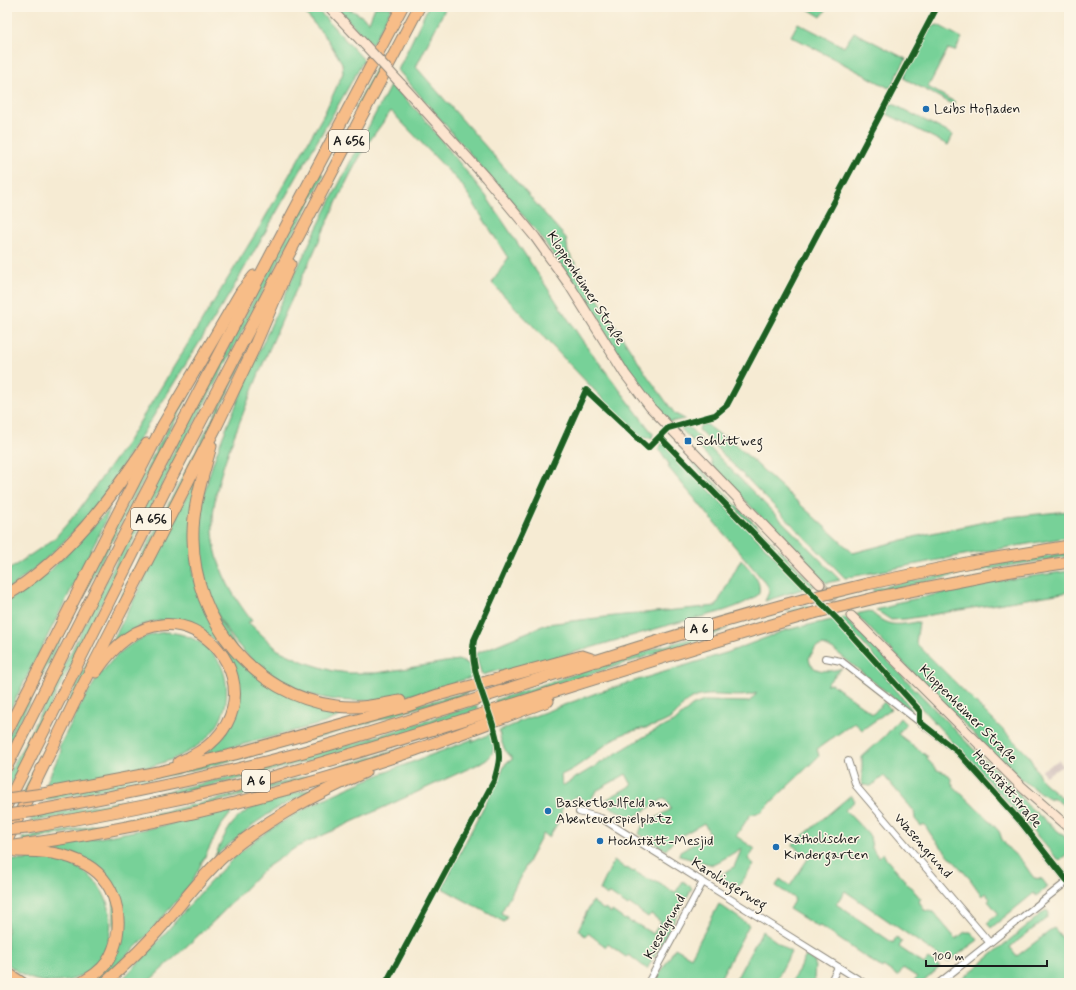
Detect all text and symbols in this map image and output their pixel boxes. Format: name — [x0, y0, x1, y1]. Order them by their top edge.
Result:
place label: Leibs Hofladen — [934, 100, 1021, 118]
marker: Leibs Hofladen — [921, 104, 931, 114]
road number: A 656 — [329, 130, 369, 152]
street label: Kloppenheimer Straße — [543, 228, 630, 348]
place label: Schlittweg — [696, 432, 763, 452]
marker: Schlittweg — [683, 436, 693, 446]
road number: A 656 — [131, 508, 171, 530]
road number: A 6 — [685, 618, 713, 640]
street label: Kloppenheimer Straße — [915, 661, 1021, 767]
street label: Hochstättstraße — [968, 746, 1046, 832]
road number: A 6 — [242, 770, 270, 792]
place label: Basketballfeld am Abenteuerspielplatz — [556, 794, 673, 828]
marker: Basketballfeld am Abenteuerspielplatz — [543, 806, 553, 816]
street label: Wasengrund — [890, 810, 956, 882]
place label: Katholischer Kindergarten — [784, 830, 869, 866]
place label: Hochstätt-Mesjid — [608, 832, 713, 850]
marker: Hochstätt-Mesjid — [595, 836, 605, 846]
marker: Katholischer Kindergarten — [771, 842, 781, 852]
street label: Karolingerweg — [687, 854, 770, 916]
street label: Kieselgrund — [640, 892, 690, 962]
scale bar — [926, 942, 1047, 968]
text: 100 m — [932, 949, 964, 965]

